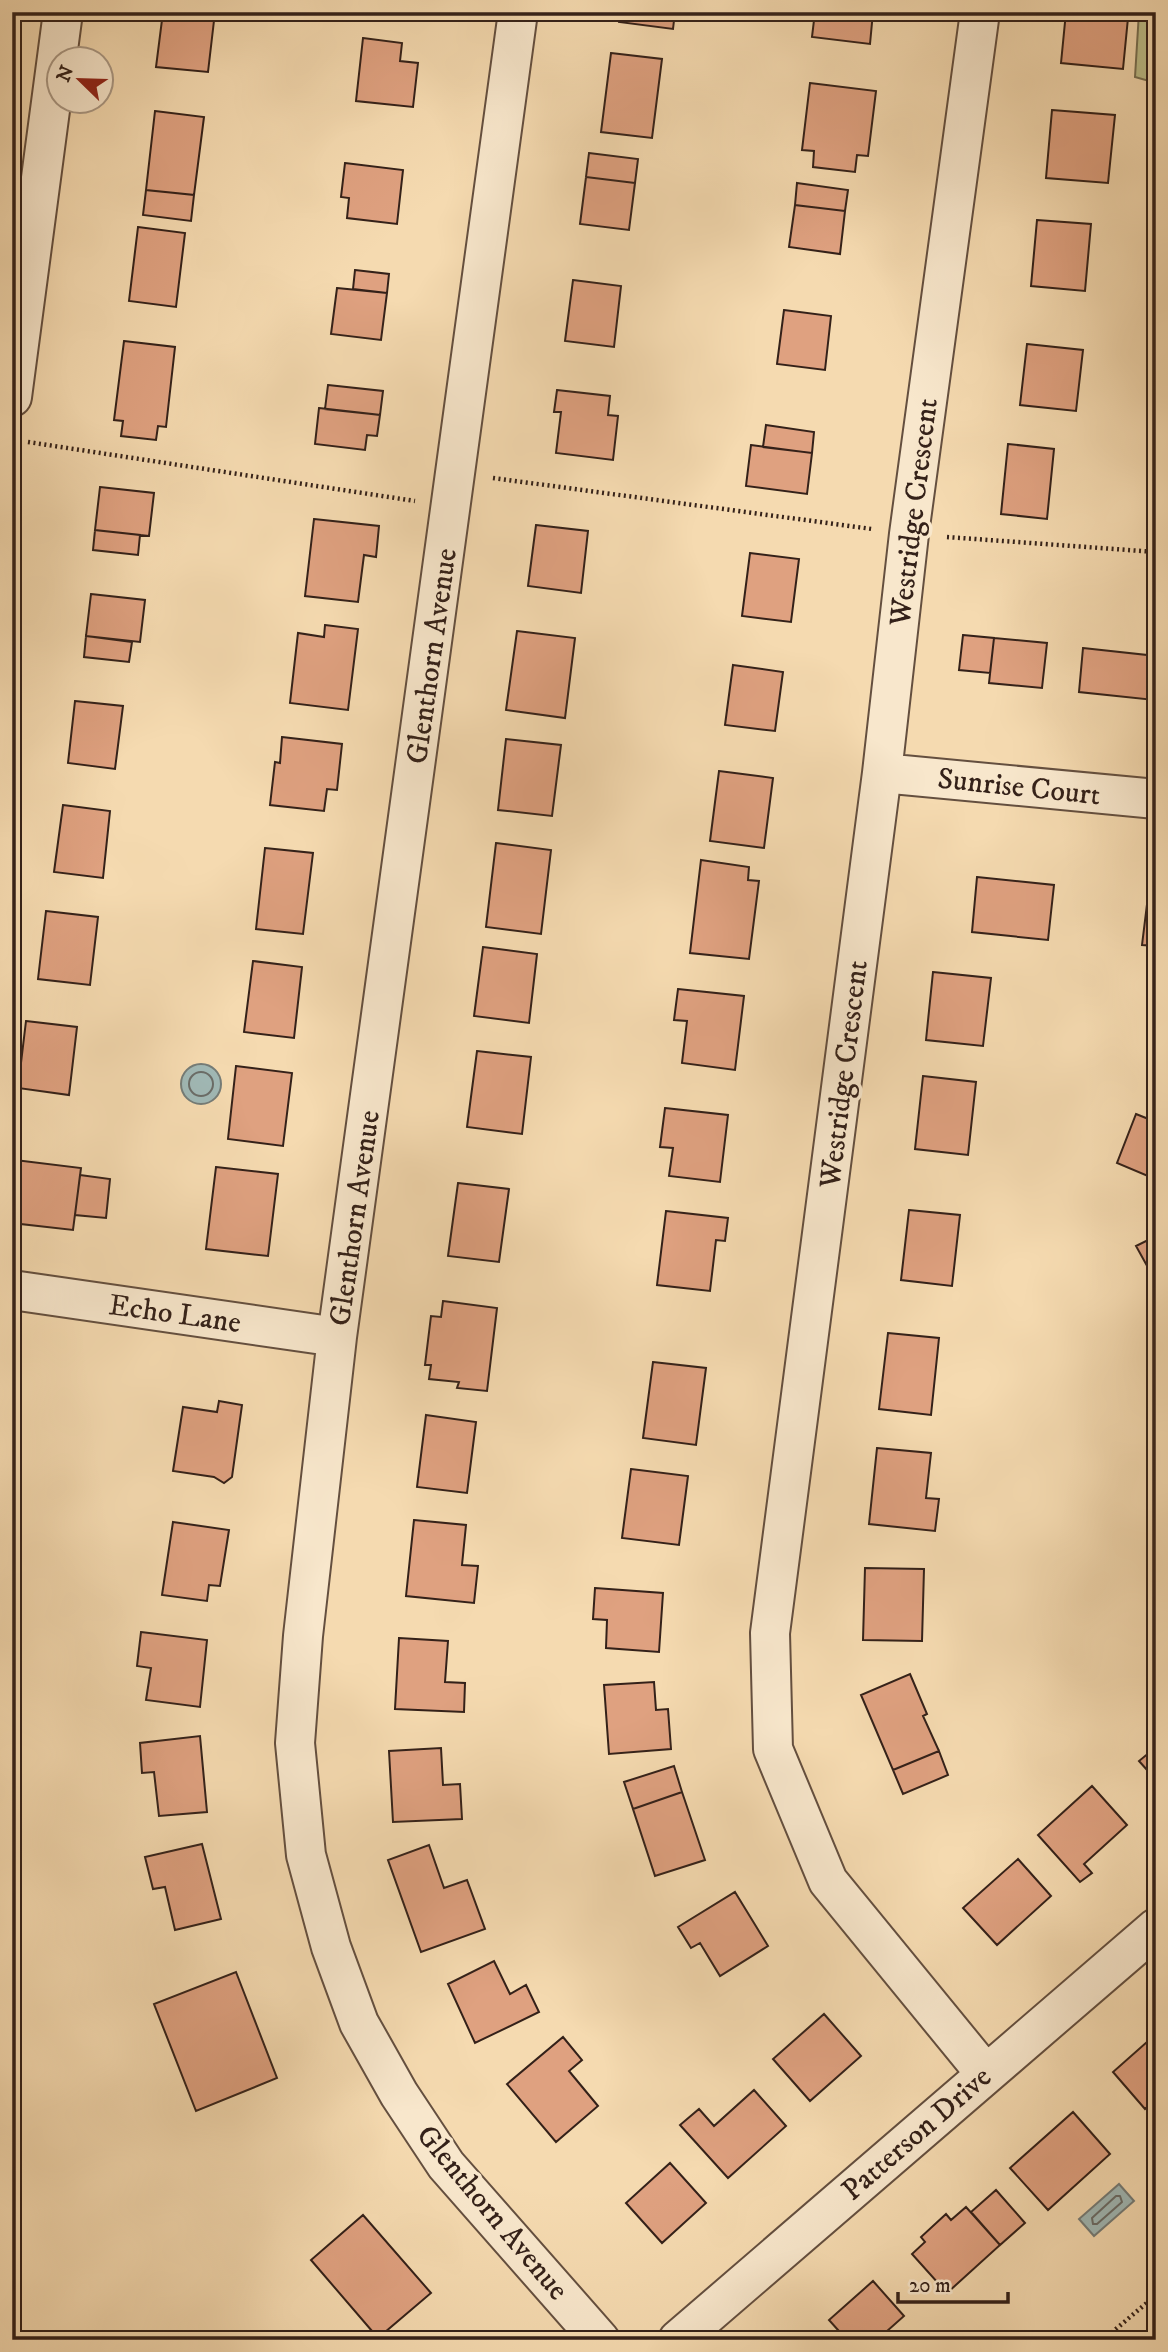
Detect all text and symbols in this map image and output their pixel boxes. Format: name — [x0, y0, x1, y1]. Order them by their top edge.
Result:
north arrow — [46, 46, 116, 116]
text: N — [52, 62, 80, 86]
street label: Westridge Crescent — [882, 396, 947, 629]
street label: Glenthorn Avenue — [399, 546, 466, 766]
street label: Sunrise Court — [936, 761, 1102, 814]
street label: Westridge Crescent — [812, 958, 877, 1191]
street label: Glenthorn Avenue — [322, 1108, 389, 1328]
street label: Echo Lane — [106, 1287, 243, 1342]
street label: Patterson Drive — [834, 2059, 999, 2209]
street label: Glenthorn Avenue — [408, 2118, 576, 2308]
scale bar — [898, 2261, 1009, 2305]
text: 20 m — [909, 2273, 951, 2299]

